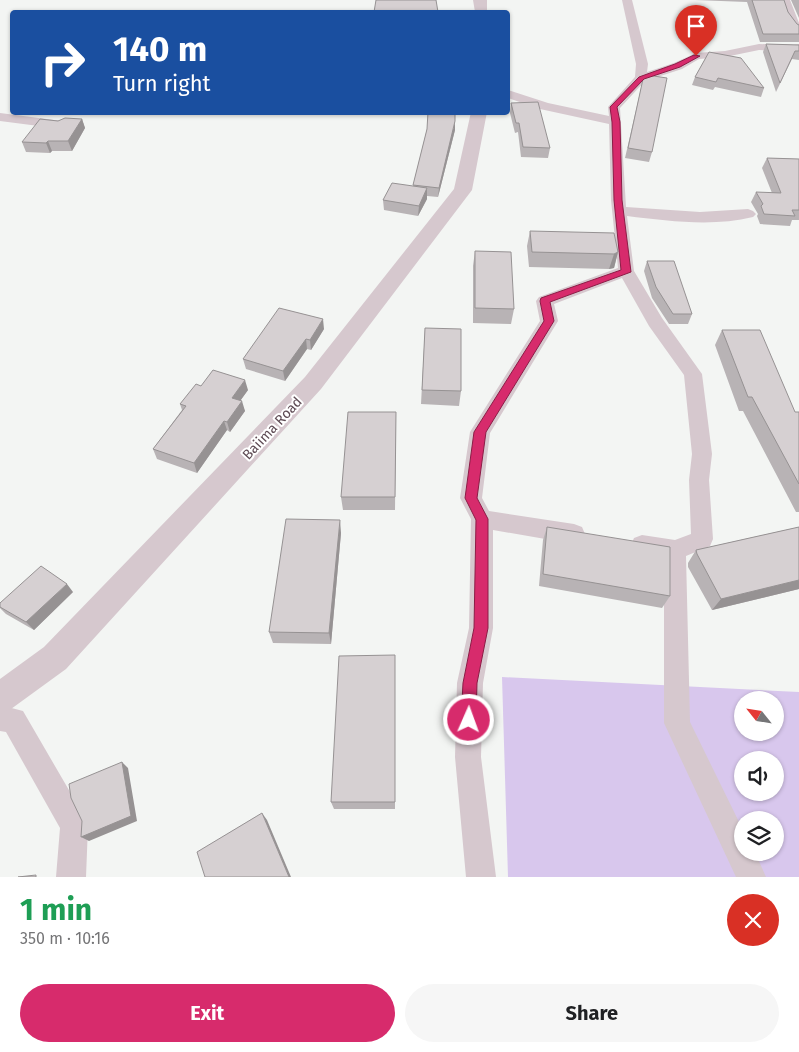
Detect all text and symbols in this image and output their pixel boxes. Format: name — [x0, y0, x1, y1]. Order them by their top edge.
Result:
pin — [675, 5, 717, 56]
icon: arrive — [682, 12, 710, 40]
text: 140 m — [113, 28, 207, 70]
icon: right — [30, 30, 95, 95]
text: Turn right — [113, 70, 210, 97]
street label: Baiima Road — [239, 393, 306, 463]
north arrow — [734, 691, 784, 741]
map controls — [734, 691, 784, 861]
position arrow — [442, 693, 494, 745]
button: sound — [734, 751, 784, 801]
button: layers — [734, 811, 784, 861]
text: 1 min — [20, 892, 92, 928]
button: close — [727, 894, 779, 946]
text: 350 m · 10:16 — [20, 929, 110, 948]
button: Exit — [20, 984, 395, 1042]
button: Share — [405, 984, 779, 1042]

